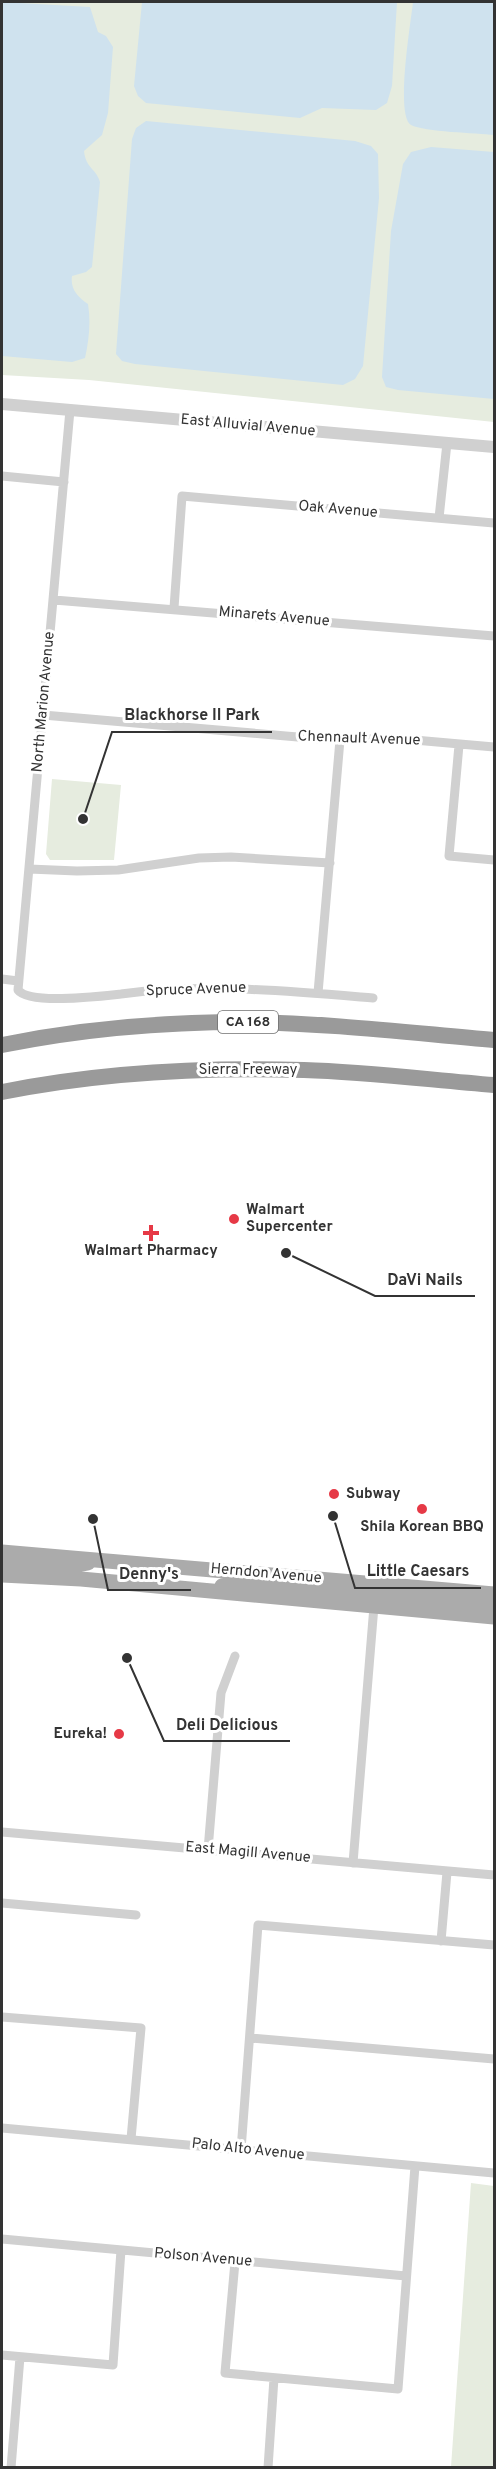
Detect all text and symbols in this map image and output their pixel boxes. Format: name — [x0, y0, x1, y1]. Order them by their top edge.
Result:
street label: East Alluvial Avenue — [180, 411, 316, 441]
street label: Oak Avenue — [298, 497, 378, 523]
street label: Minarets Avenue — [218, 603, 330, 631]
street label: North Marion Avenue — [28, 631, 60, 773]
callout: Blackhorse II Park — [112, 698, 272, 732]
text: Blackhorse II Park — [124, 706, 260, 726]
street label: Chennault Avenue — [297, 727, 421, 751]
street label: Spruce Avenue — [146, 979, 246, 1001]
road number: CA 168 — [218, 1011, 278, 1033]
street label: Sierra Freeway — [198, 1061, 298, 1080]
place label: Walmart Supercenter — [246, 1201, 333, 1237]
marker: Walmart Supercenter — [227, 1212, 241, 1226]
marker: Walmart Pharmacy — [144, 1226, 158, 1240]
place label: Walmart Pharmacy — [84, 1242, 218, 1261]
callout: DaVi Nails — [375, 1262, 475, 1296]
text: DaVi Nails — [387, 1271, 463, 1291]
place label: Subway — [346, 1485, 401, 1504]
marker: Subway — [327, 1487, 341, 1501]
marker: Shila Korean BBQ — [415, 1502, 429, 1516]
place label: Shila Korean BBQ — [360, 1518, 484, 1537]
callout: Little Caesars — [355, 1554, 481, 1588]
callout: Denny's — [108, 1556, 191, 1590]
street label: Herndon Avenue — [210, 1560, 322, 1588]
text: Little Caesars — [367, 1562, 469, 1582]
text: Denny's — [119, 1565, 179, 1585]
callout: Deli Delicious — [164, 1707, 290, 1741]
text: Deli Delicious — [176, 1716, 278, 1736]
place label: Eureka! — [54, 1725, 107, 1744]
marker: Eureka! — [112, 1727, 126, 1741]
street label: East Magill Avenue — [185, 1838, 311, 1868]
street label: Palo Alto Avenue — [191, 2135, 305, 2165]
street label: Polson Avenue — [153, 2244, 253, 2272]

